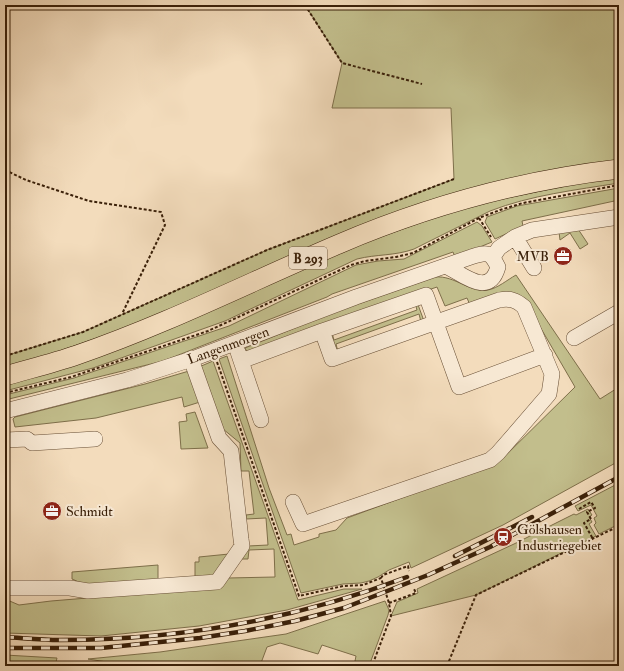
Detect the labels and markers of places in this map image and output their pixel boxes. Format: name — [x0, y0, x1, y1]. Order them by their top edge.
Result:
office icon: MVB — [552, 245, 574, 267]
place label: MVB — [516, 248, 549, 265]
office icon: Schmidt — [41, 500, 63, 522]
place label: Schmidt — [66, 503, 113, 520]
place label: Gölshausen Industriegebiet — [517, 521, 602, 554]
station icon: Gölshausen Industriegebiet — [492, 526, 514, 548]

